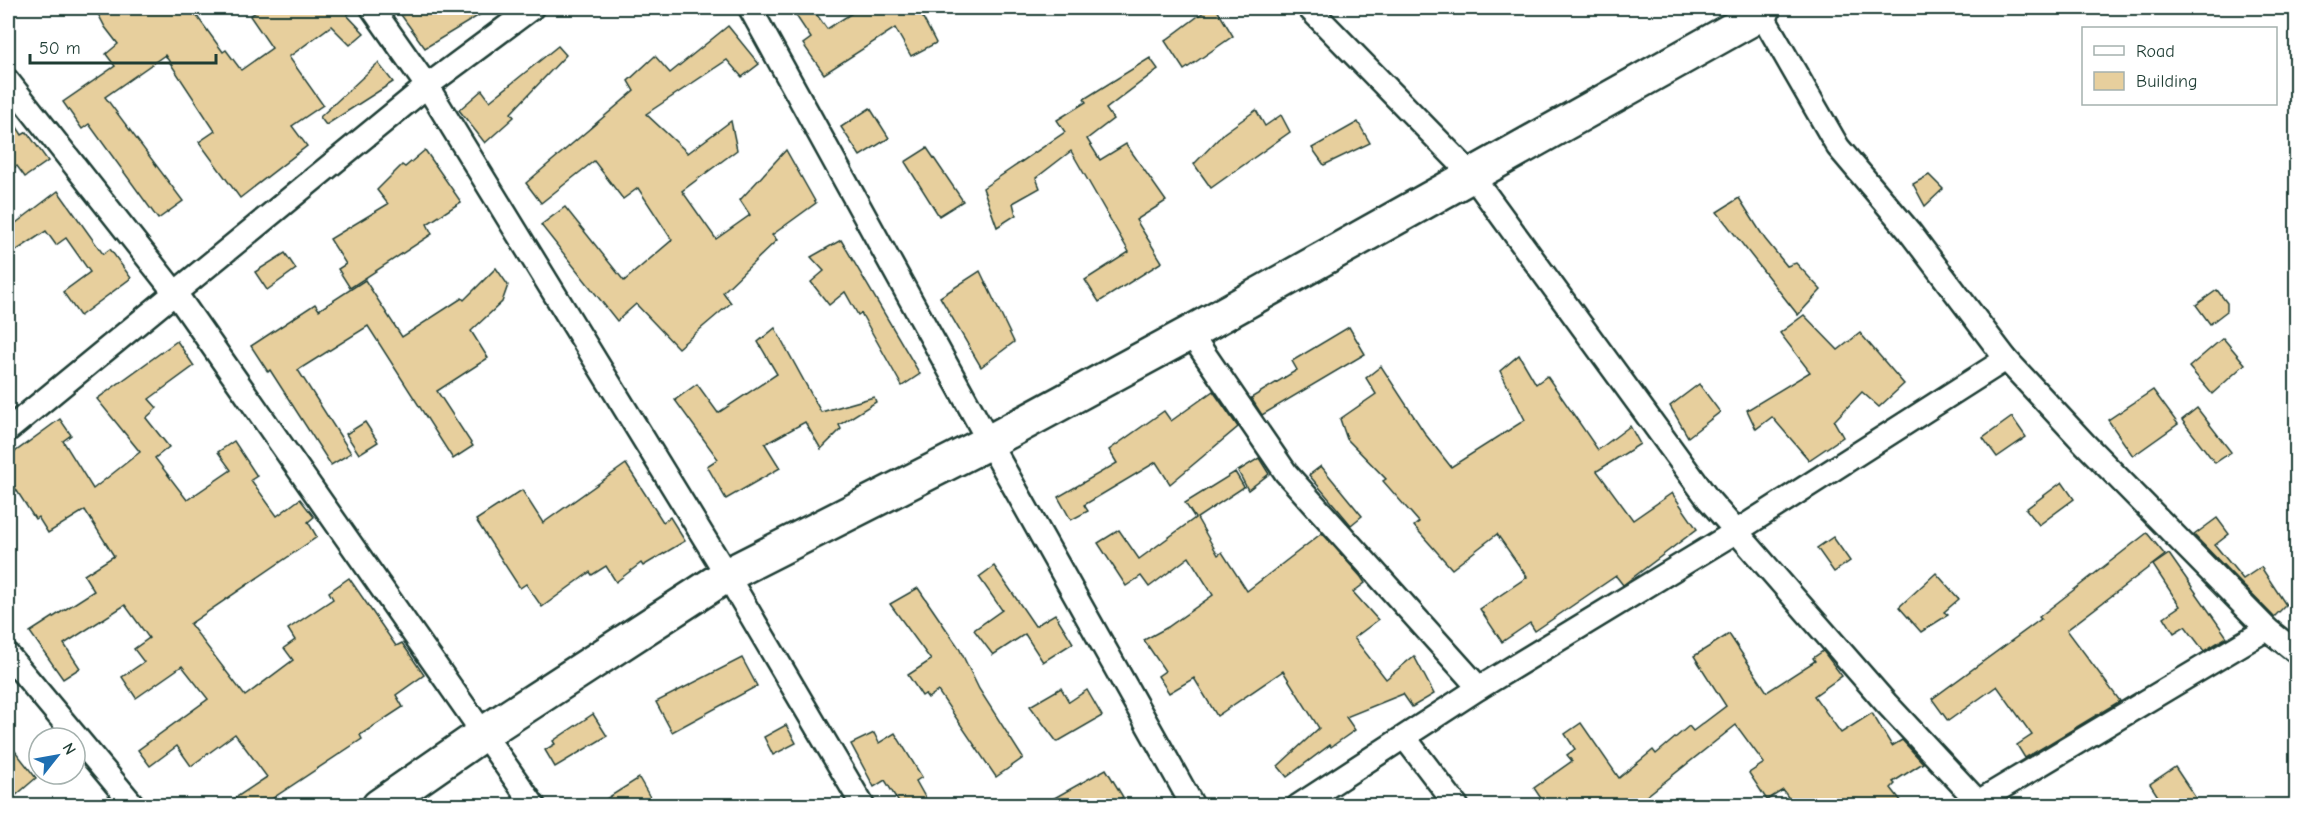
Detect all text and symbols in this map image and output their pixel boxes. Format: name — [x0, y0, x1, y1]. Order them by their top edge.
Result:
scale bar — [30, 27, 216, 65]
legend — [2082, 27, 2277, 105]
text: 50 m — [39, 38, 81, 59]
text: Road — [2136, 41, 2175, 62]
text: Building — [2136, 71, 2198, 92]
north arrow — [27, 726, 87, 786]
text: N — [59, 740, 79, 758]

